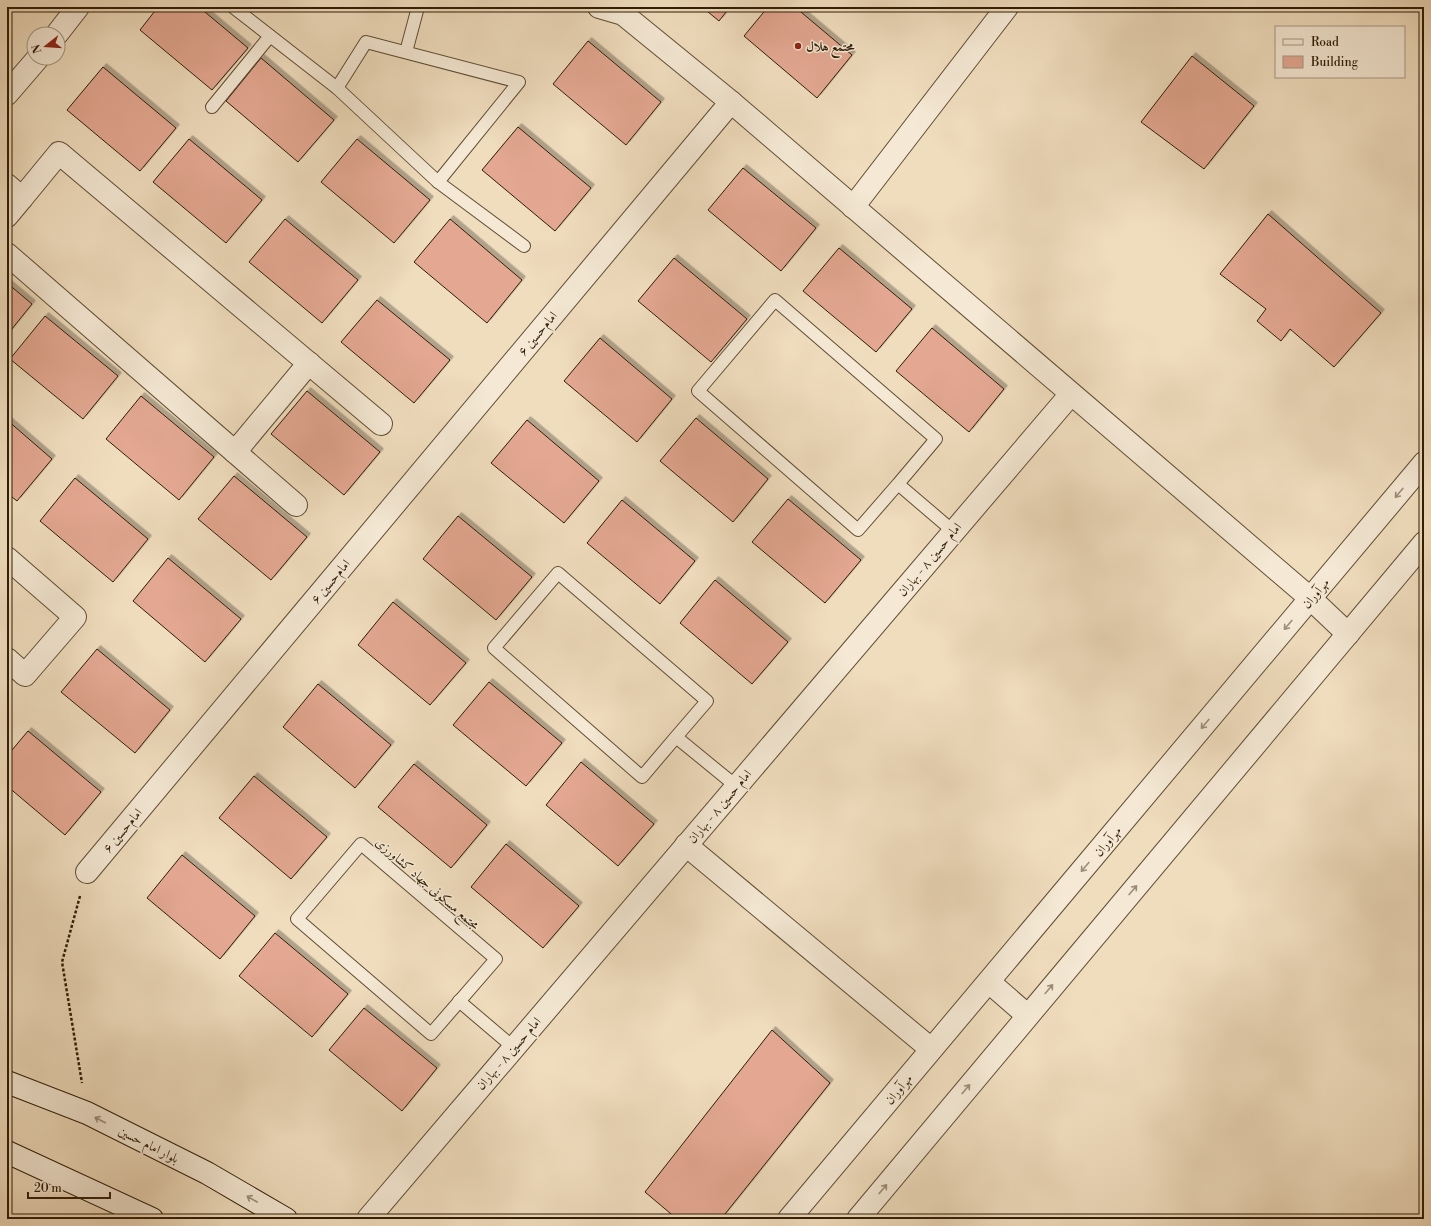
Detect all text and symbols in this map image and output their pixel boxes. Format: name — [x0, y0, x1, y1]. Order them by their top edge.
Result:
north arrow — [26, 26, 66, 66]
legend — [1275, 26, 1405, 78]
text: Road — [1311, 35, 1339, 50]
place label: محتمع هلال — [806, 39, 855, 59]
marker: محتمع هلال — [793, 41, 803, 51]
text: N — [29, 42, 45, 55]
text: Building — [1310, 55, 1359, 70]
street label: امام‌حسین ۶ — [515, 308, 563, 361]
one-way arrow — [1394, 487, 1403, 498]
street label: امام حسین ۸ - بهاران — [894, 519, 968, 602]
street label: امام‌حسین ۶ — [308, 556, 356, 609]
street label: مهرآوران — [1298, 575, 1333, 612]
one-way arrow — [1284, 619, 1293, 630]
one-way arrow — [1200, 719, 1209, 729]
street label: امام حسین ۸ - بهاران — [684, 766, 758, 849]
street label: امام‌حسین ۶ — [100, 805, 148, 858]
street label: مهرآوران — [1090, 823, 1125, 860]
street label: مجتمع مسکونی جهاد کشاورزی — [369, 834, 483, 936]
one-way arrow — [1081, 861, 1090, 872]
one-way arrow — [1128, 884, 1137, 895]
one-way arrow — [1045, 984, 1054, 995]
street label: امام حسین ۸ - بهاران — [473, 1014, 547, 1095]
street label: مهرآوران — [881, 1071, 916, 1108]
one-way arrow — [961, 1083, 970, 1094]
one-way arrow — [94, 1116, 106, 1123]
street label: بلوار امام حسین — [114, 1123, 181, 1170]
scale bar — [28, 1174, 110, 1200]
text: 20 m — [34, 1181, 62, 1196]
one-way arrow — [878, 1184, 887, 1194]
one-way arrow — [246, 1195, 258, 1203]

